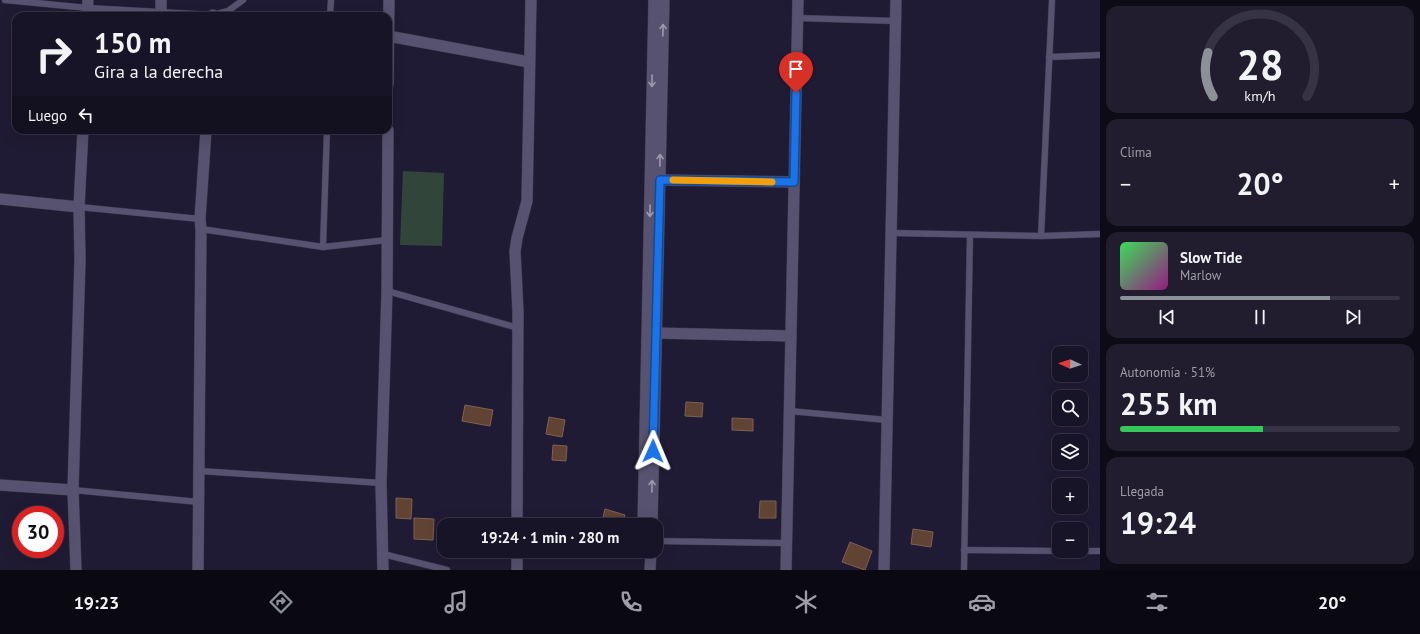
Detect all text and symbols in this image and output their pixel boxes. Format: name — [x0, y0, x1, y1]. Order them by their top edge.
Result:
text: 150 m — [94, 24, 171, 61]
one-way arrow — [659, 24, 667, 37]
icon: right — [28, 28, 80, 80]
text: 28 — [1236, 38, 1284, 91]
pin — [779, 52, 813, 93]
icon: arrive — [785, 58, 807, 80]
text: Gira a la derecha — [94, 60, 223, 83]
one-way arrow — [649, 74, 656, 87]
text: km/h — [1244, 86, 1276, 105]
icon: left — [75, 104, 97, 126]
text: Luego — [28, 106, 67, 125]
text: Clima — [1120, 144, 1152, 161]
one-way arrow — [656, 154, 664, 167]
text: 20° — [1236, 164, 1284, 203]
text: − — [1120, 170, 1131, 198]
text: + — [1389, 170, 1400, 198]
one-way arrow — [646, 204, 654, 217]
text: Slow Tide — [1180, 248, 1242, 267]
text: Marlow — [1180, 267, 1221, 284]
icon: previous — [1156, 306, 1178, 328]
icon: pause — [1249, 306, 1271, 328]
icon: next — [1342, 306, 1364, 328]
north arrow — [1052, 346, 1088, 382]
map controls — [1052, 346, 1088, 558]
text: Autonomía · 51% — [1120, 364, 1215, 381]
text: 255 km — [1120, 384, 1218, 423]
button: search — [1052, 390, 1088, 426]
position arrow — [632, 430, 674, 472]
button: layers — [1052, 434, 1088, 470]
button: + — [1052, 478, 1088, 514]
one-way arrow — [649, 480, 656, 493]
text: Llegada — [1120, 483, 1164, 500]
text: 19:24 — [1120, 503, 1196, 542]
speed limit sign: 30 — [12, 506, 64, 558]
button: − — [1052, 522, 1088, 558]
text: 19:24 · 1 min · 280 m — [481, 528, 619, 547]
icon: directions — [267, 588, 295, 616]
icon: music — [442, 588, 470, 616]
icon: phone — [617, 588, 645, 616]
icon: climate — [792, 588, 820, 616]
icon: car — [968, 588, 996, 616]
icon: filters — [1143, 588, 1171, 616]
text: 19:23 — [74, 591, 119, 614]
text: 20° — [1318, 591, 1346, 614]

